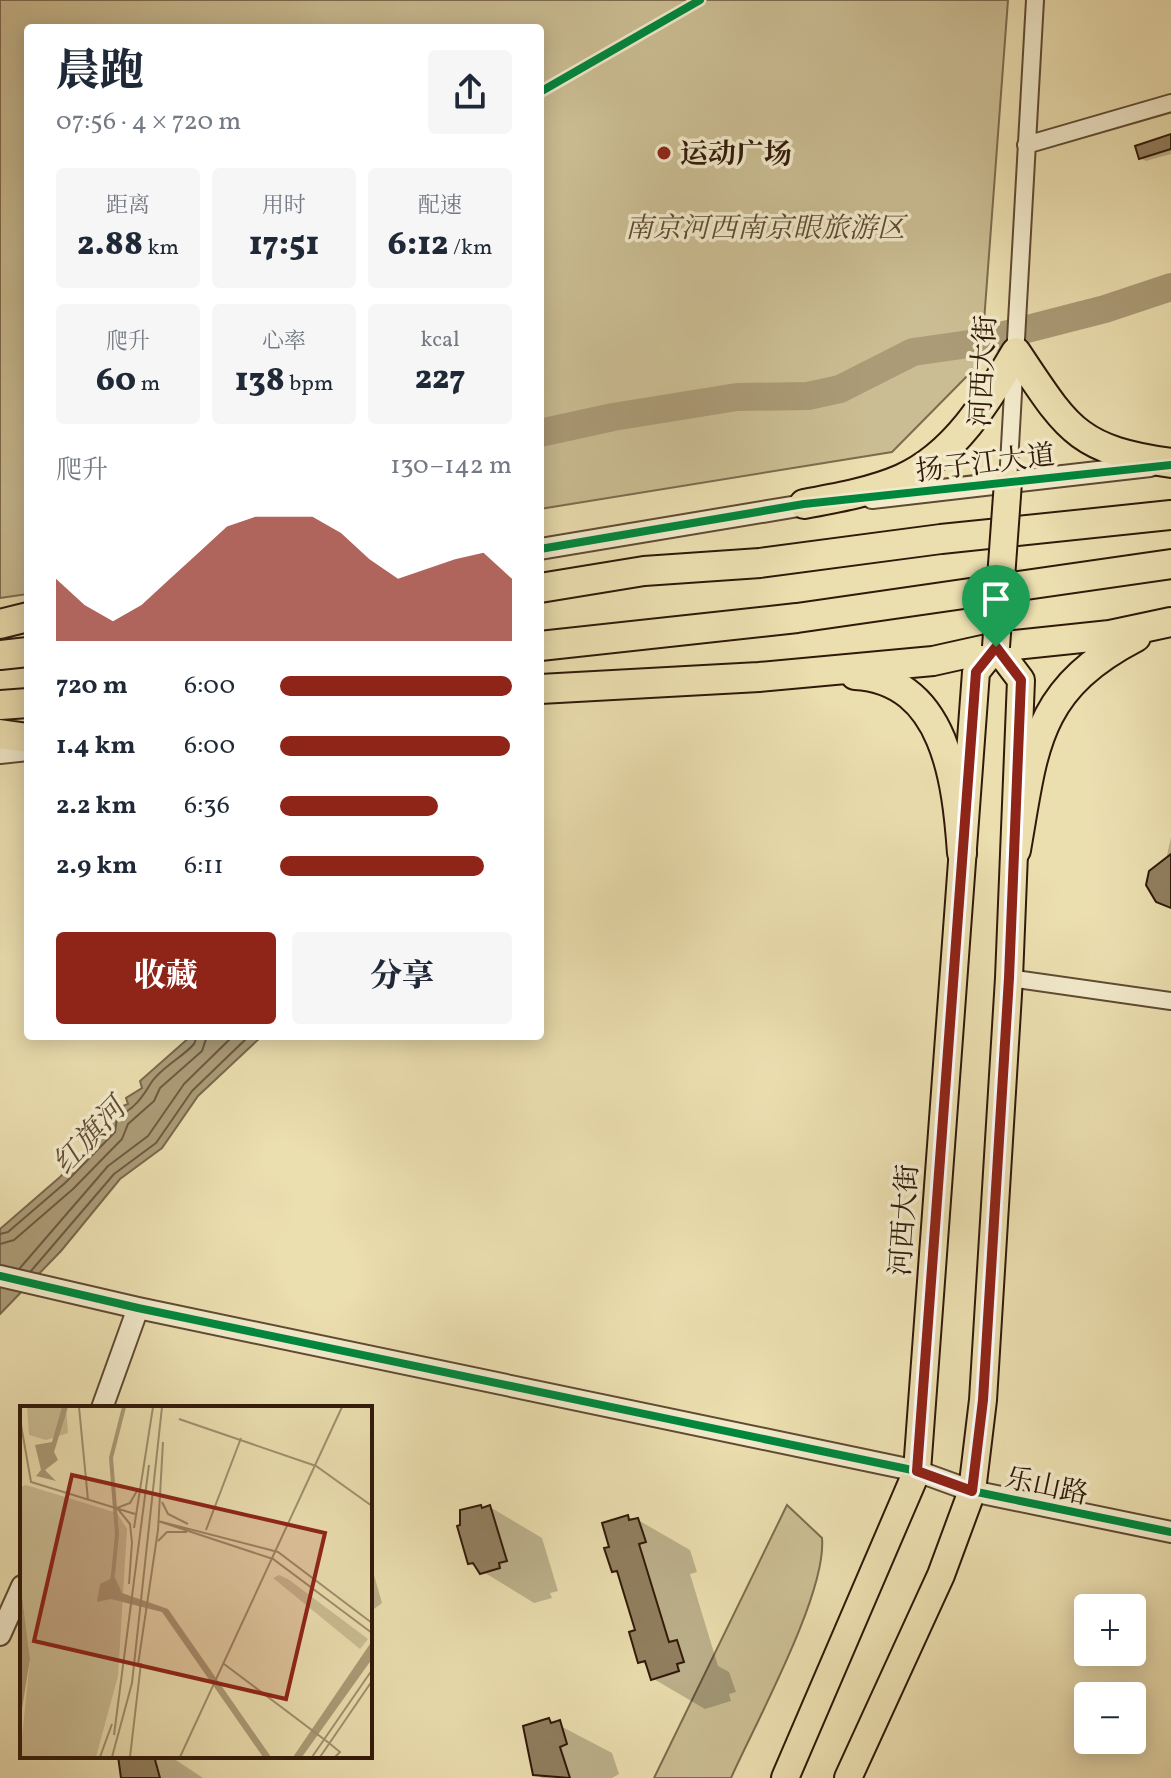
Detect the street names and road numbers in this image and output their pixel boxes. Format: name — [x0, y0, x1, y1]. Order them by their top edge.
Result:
street label: 河西大街 — [962, 314, 1007, 428]
street label: 扬子江大道 — [913, 437, 1057, 492]
street label: 河西大街 — [882, 1163, 929, 1277]
street label: 乐山路 — [1001, 1460, 1092, 1515]

